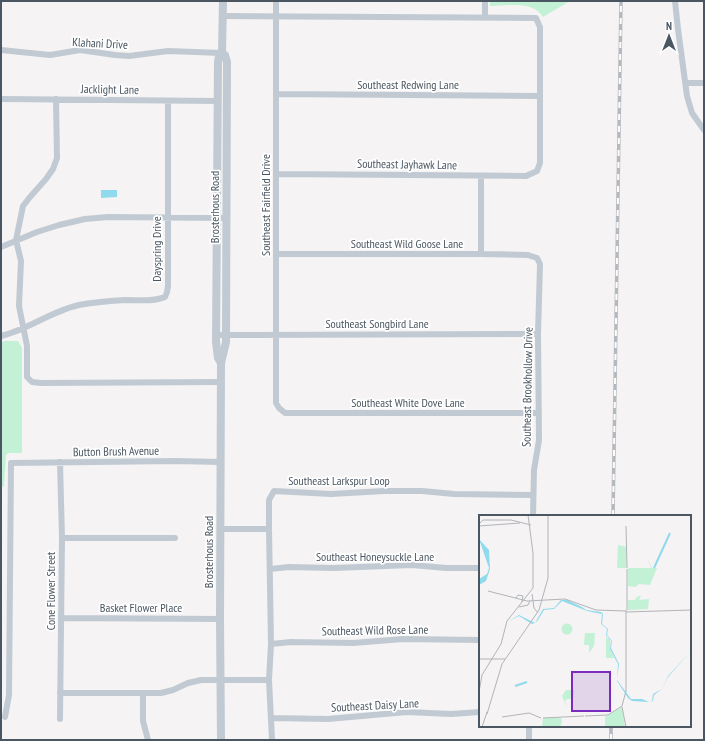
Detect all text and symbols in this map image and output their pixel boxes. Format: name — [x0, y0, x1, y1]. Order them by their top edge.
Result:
north arrow — [649, 16, 689, 56]
text: N — [666, 19, 672, 33]
street label: Klahani Drive — [72, 34, 128, 52]
street label: Southeast Redwing Lane — [357, 77, 459, 92]
street label: Jacklight Lane — [80, 81, 139, 97]
street label: Southeast Fairfield Drive — [258, 154, 273, 256]
street label: Southeast Jayhawk Lane — [357, 156, 457, 172]
street label: Brosterhous Road — [207, 171, 222, 243]
street label: Dayspring Drive — [149, 216, 164, 282]
street label: Southeast Wild Goose Lane — [351, 236, 463, 251]
street label: Southeast Songbird Lane — [325, 316, 429, 331]
street label: Southeast Brookhollow Drive — [518, 327, 536, 447]
street label: Southeast White Dove Lane — [351, 395, 465, 410]
street label: Button Brush Avenue — [73, 443, 159, 459]
street label: Southeast Larkspur Loop — [288, 473, 390, 488]
inset map — [479, 515, 691, 727]
street label: Brosterhous Road — [201, 516, 216, 588]
street label: Southeast Honeysuckle Lane — [316, 549, 434, 564]
street label: Cone Flower Street — [43, 551, 58, 630]
street label: Basket Flower Place — [100, 600, 182, 615]
street label: Southeast Wild Rose Lane — [322, 622, 428, 638]
street label: Southeast Daisy Lane — [331, 695, 419, 715]

